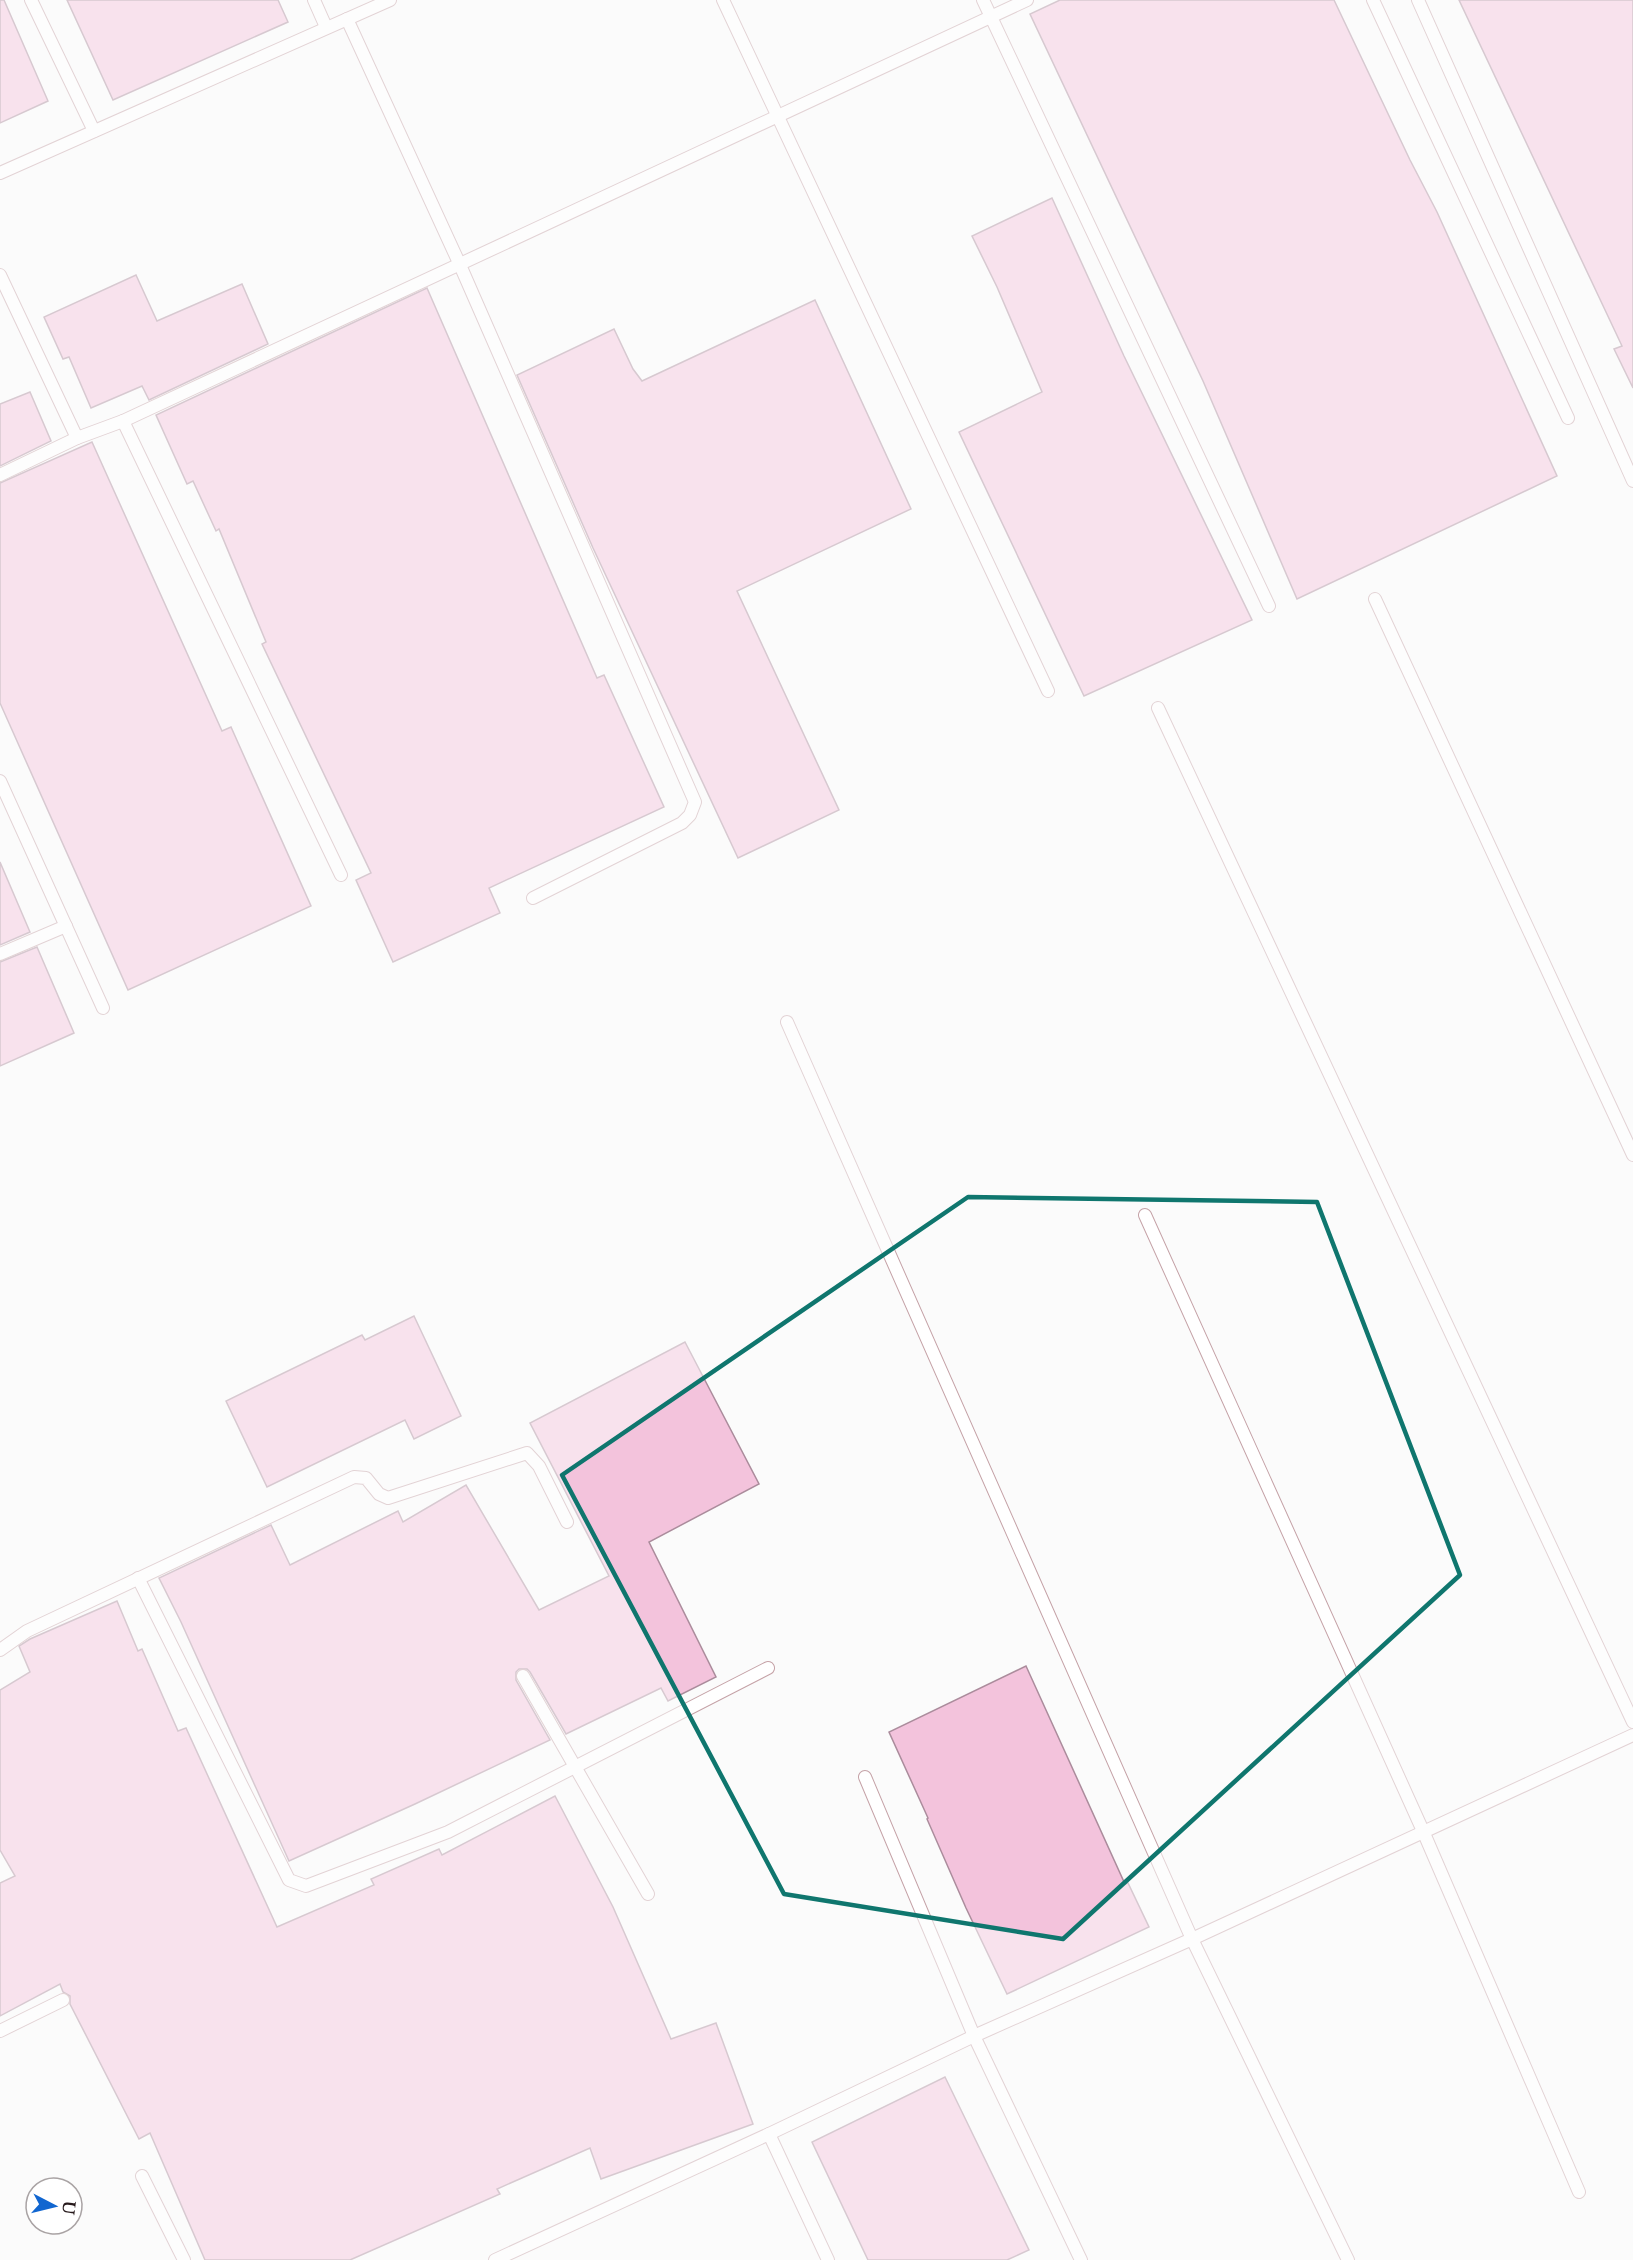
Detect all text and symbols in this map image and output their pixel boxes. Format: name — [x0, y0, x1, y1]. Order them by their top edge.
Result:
north arrow — [24, 2176, 84, 2236]
text: U — [58, 2200, 80, 2216]

